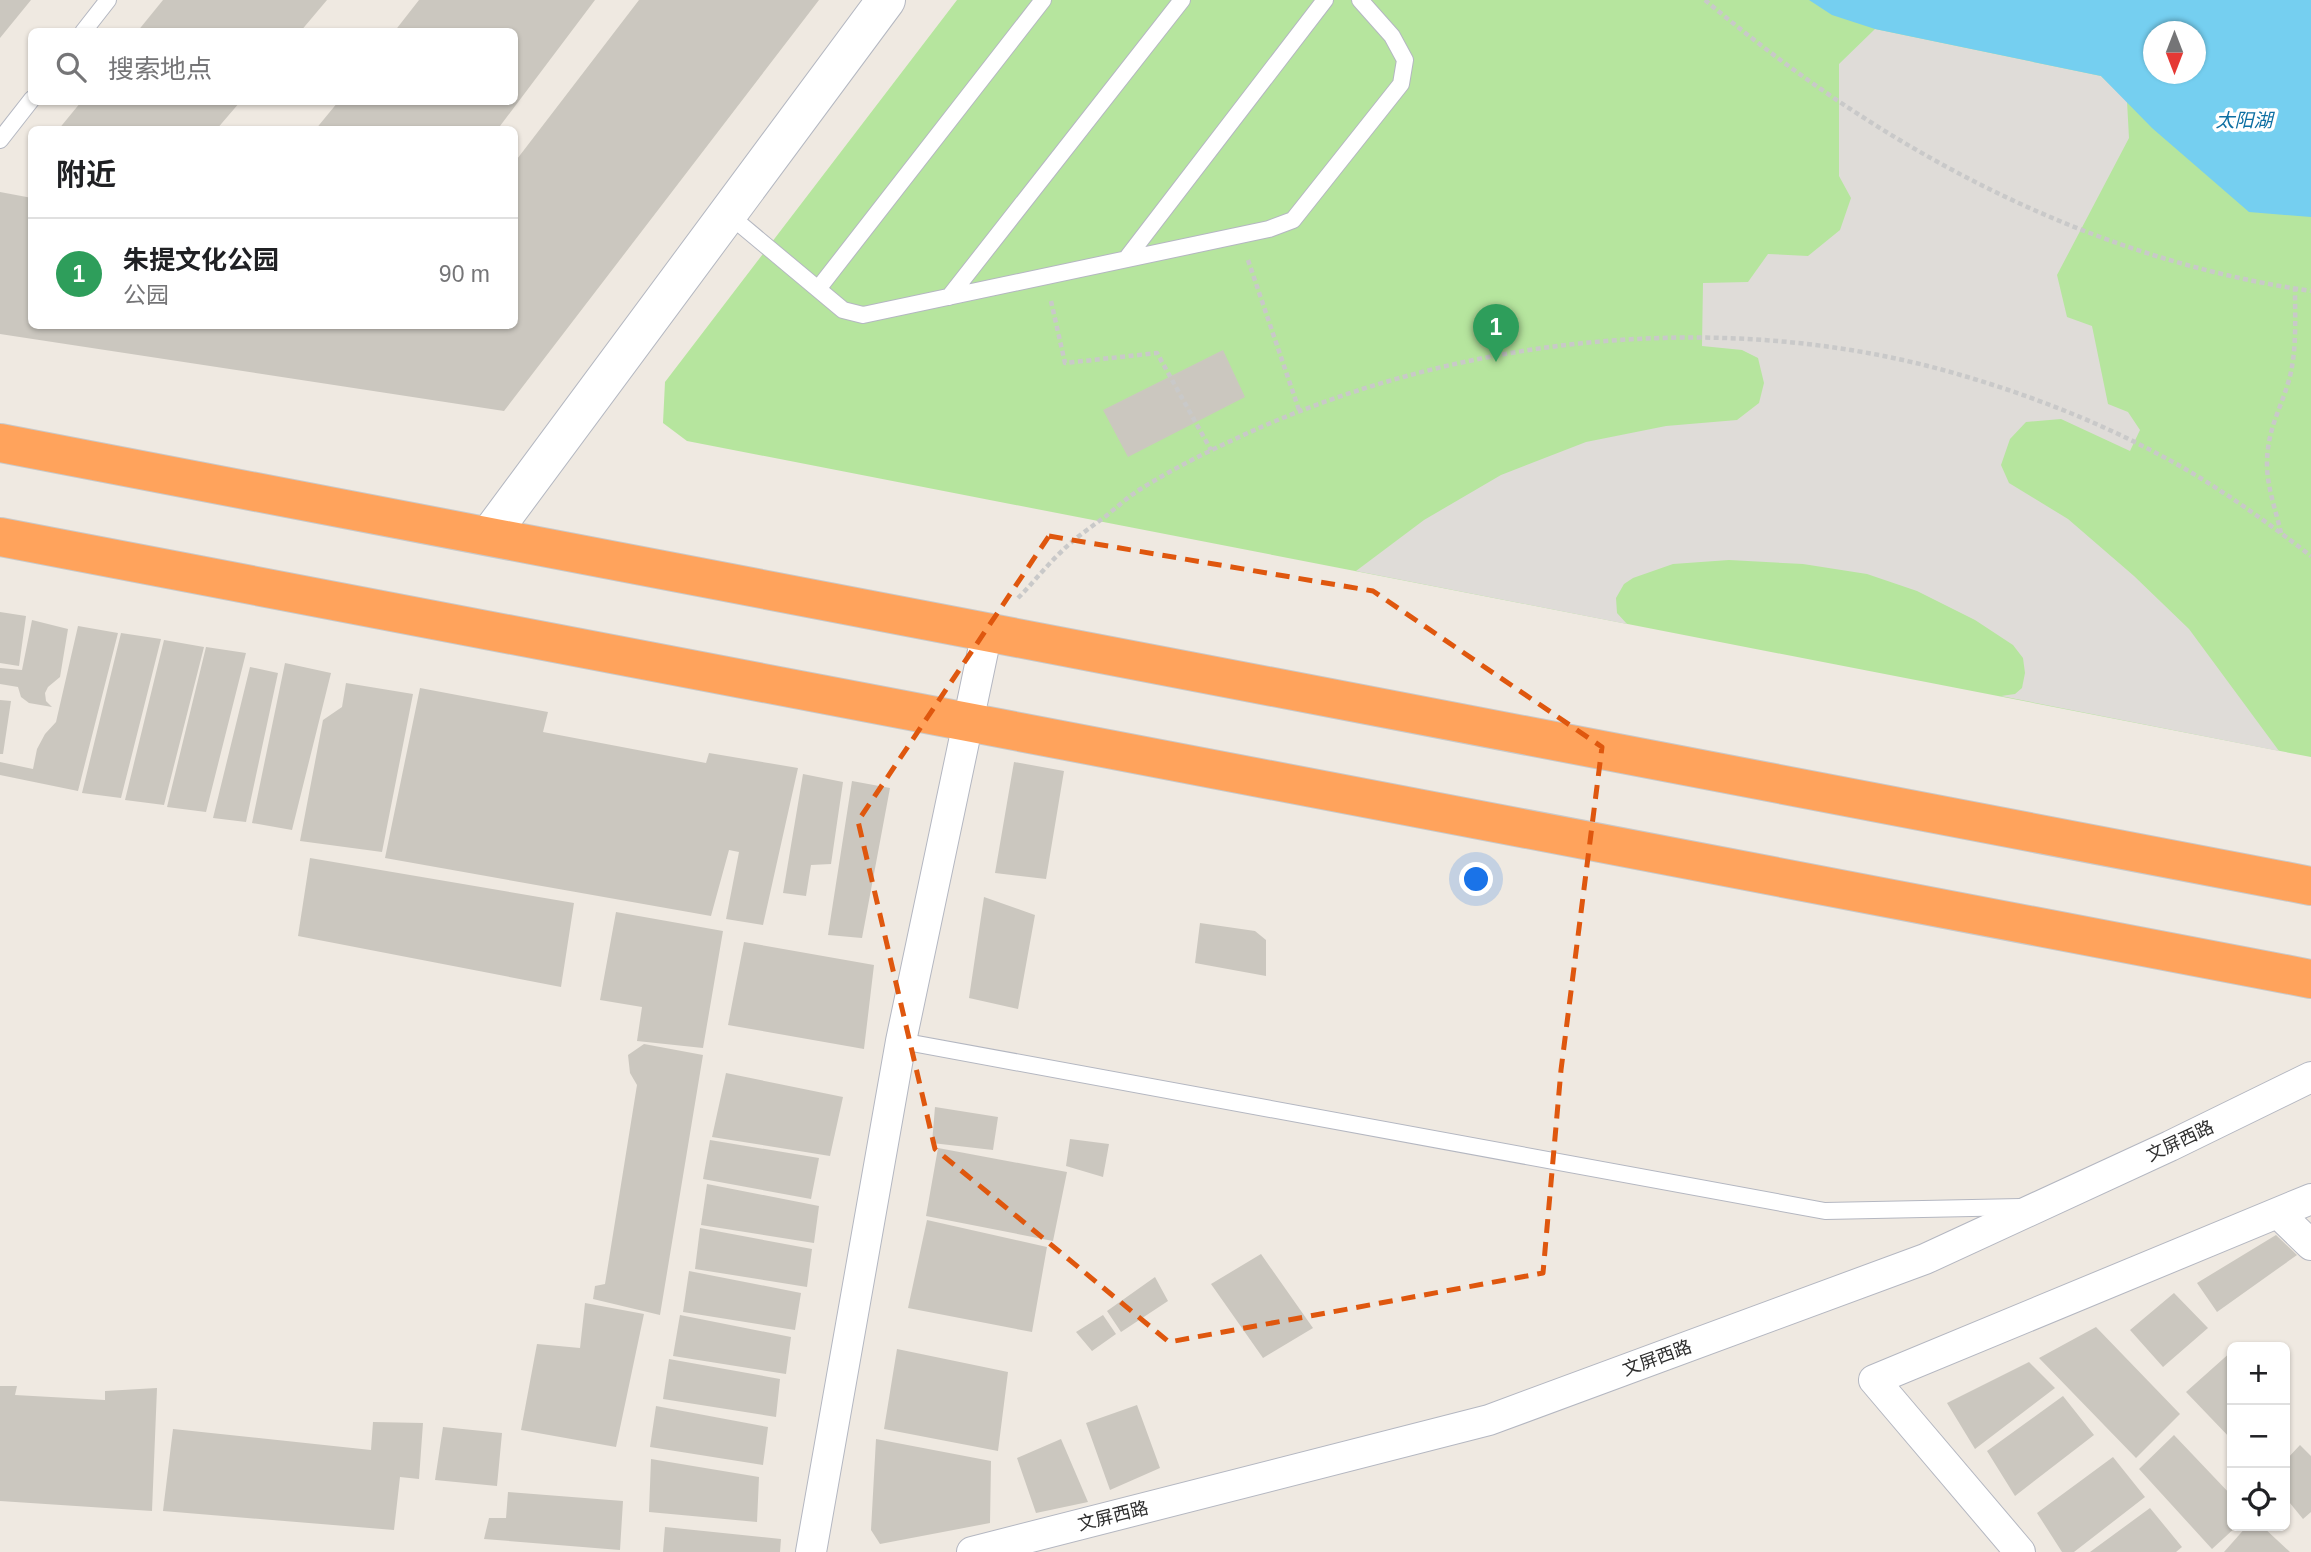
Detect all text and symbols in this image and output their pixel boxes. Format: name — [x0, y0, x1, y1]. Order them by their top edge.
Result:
north arrow — [2143, 21, 2206, 84]
search box — [28, 28, 518, 105]
icon: search — [52, 48, 90, 86]
text: 搜索地点 — [108, 54, 212, 84]
water label: 太阳湖 — [2215, 110, 2275, 131]
text: 附近 — [56, 158, 116, 191]
text: 朱提文化公园 — [123, 245, 279, 275]
text: 1 — [73, 261, 85, 287]
text: 90 m — [439, 261, 490, 287]
text: 公园 — [123, 282, 169, 308]
pin: 1 — [1473, 304, 1519, 362]
your location — [1459, 862, 1493, 896]
street label: 文屏西路 — [2143, 1117, 2217, 1165]
street label: 文屏西路 — [1620, 1336, 1694, 1380]
map controls — [2227, 1342, 2290, 1531]
button: + — [2227, 1342, 2290, 1405]
button: − — [2227, 1405, 2290, 1468]
button: locate — [2227, 1468, 2290, 1531]
street label: 文屏西路 — [1076, 1498, 1150, 1534]

